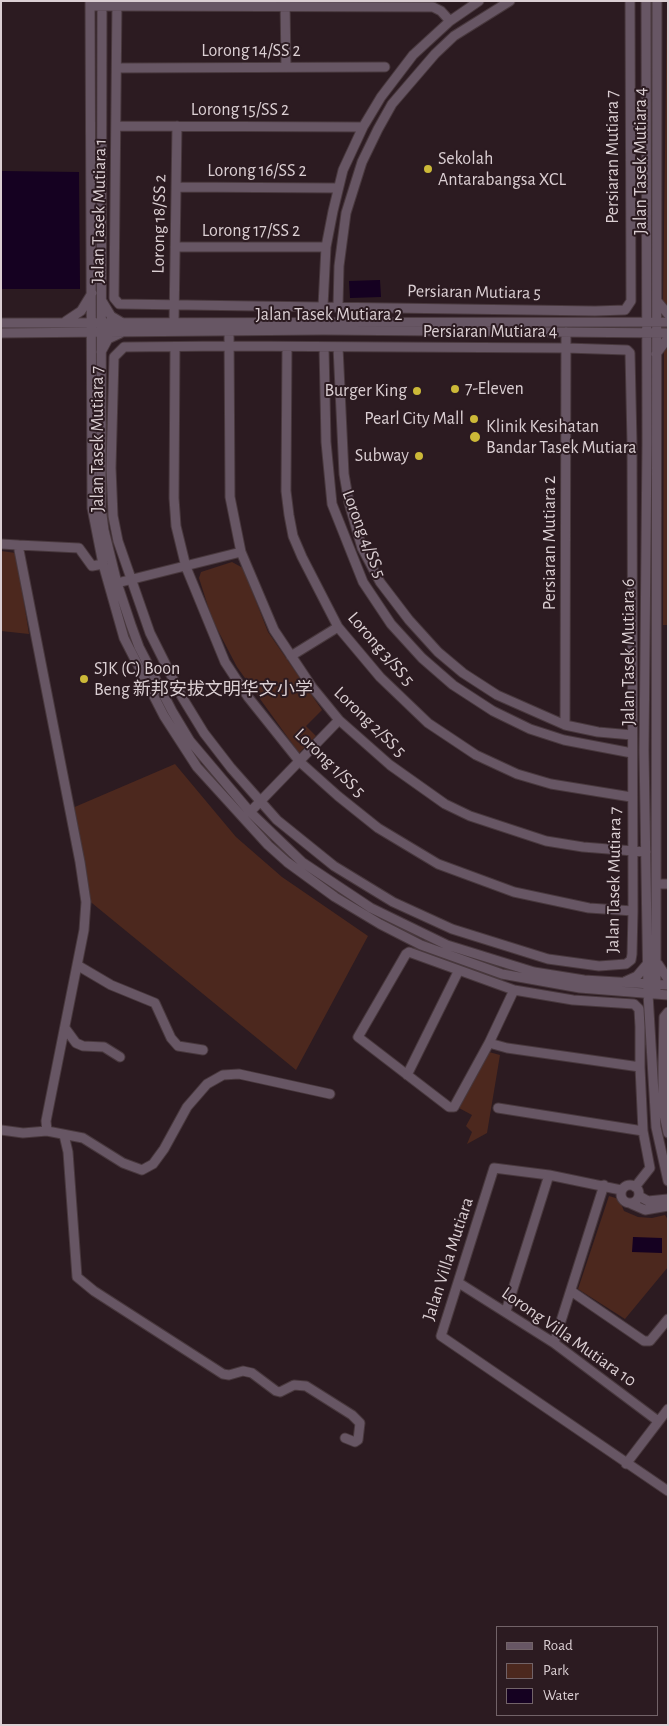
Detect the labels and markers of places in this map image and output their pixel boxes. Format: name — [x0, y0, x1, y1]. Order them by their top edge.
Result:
place label: Sekolah Antarabangsa XCL — [438, 148, 566, 190]
marker: Sekolah Antarabangsa XCL — [422, 163, 434, 175]
place label: 7-Eleven — [465, 378, 524, 400]
place label: Burger King — [324, 380, 407, 402]
marker: 7-Eleven — [449, 383, 461, 395]
marker: Burger King — [411, 385, 423, 397]
place label: Pearl City Mall — [364, 408, 464, 430]
marker: Pearl City Mall — [468, 413, 480, 425]
place label: Klinik Kesihatan Bandar Tasek Mutiara — [486, 416, 637, 458]
marker: Klinik Kesihatan Bandar Tasek Mutiara — [468, 430, 482, 444]
place label: Subway — [355, 445, 409, 467]
marker: Subway — [413, 450, 425, 462]
place label: SJK (C) Boon Beng 新邦安拔文明华文小学 — [94, 658, 313, 701]
marker: SJK (C) Boon Beng 新邦安拔文明华文小学 — [78, 673, 90, 685]

